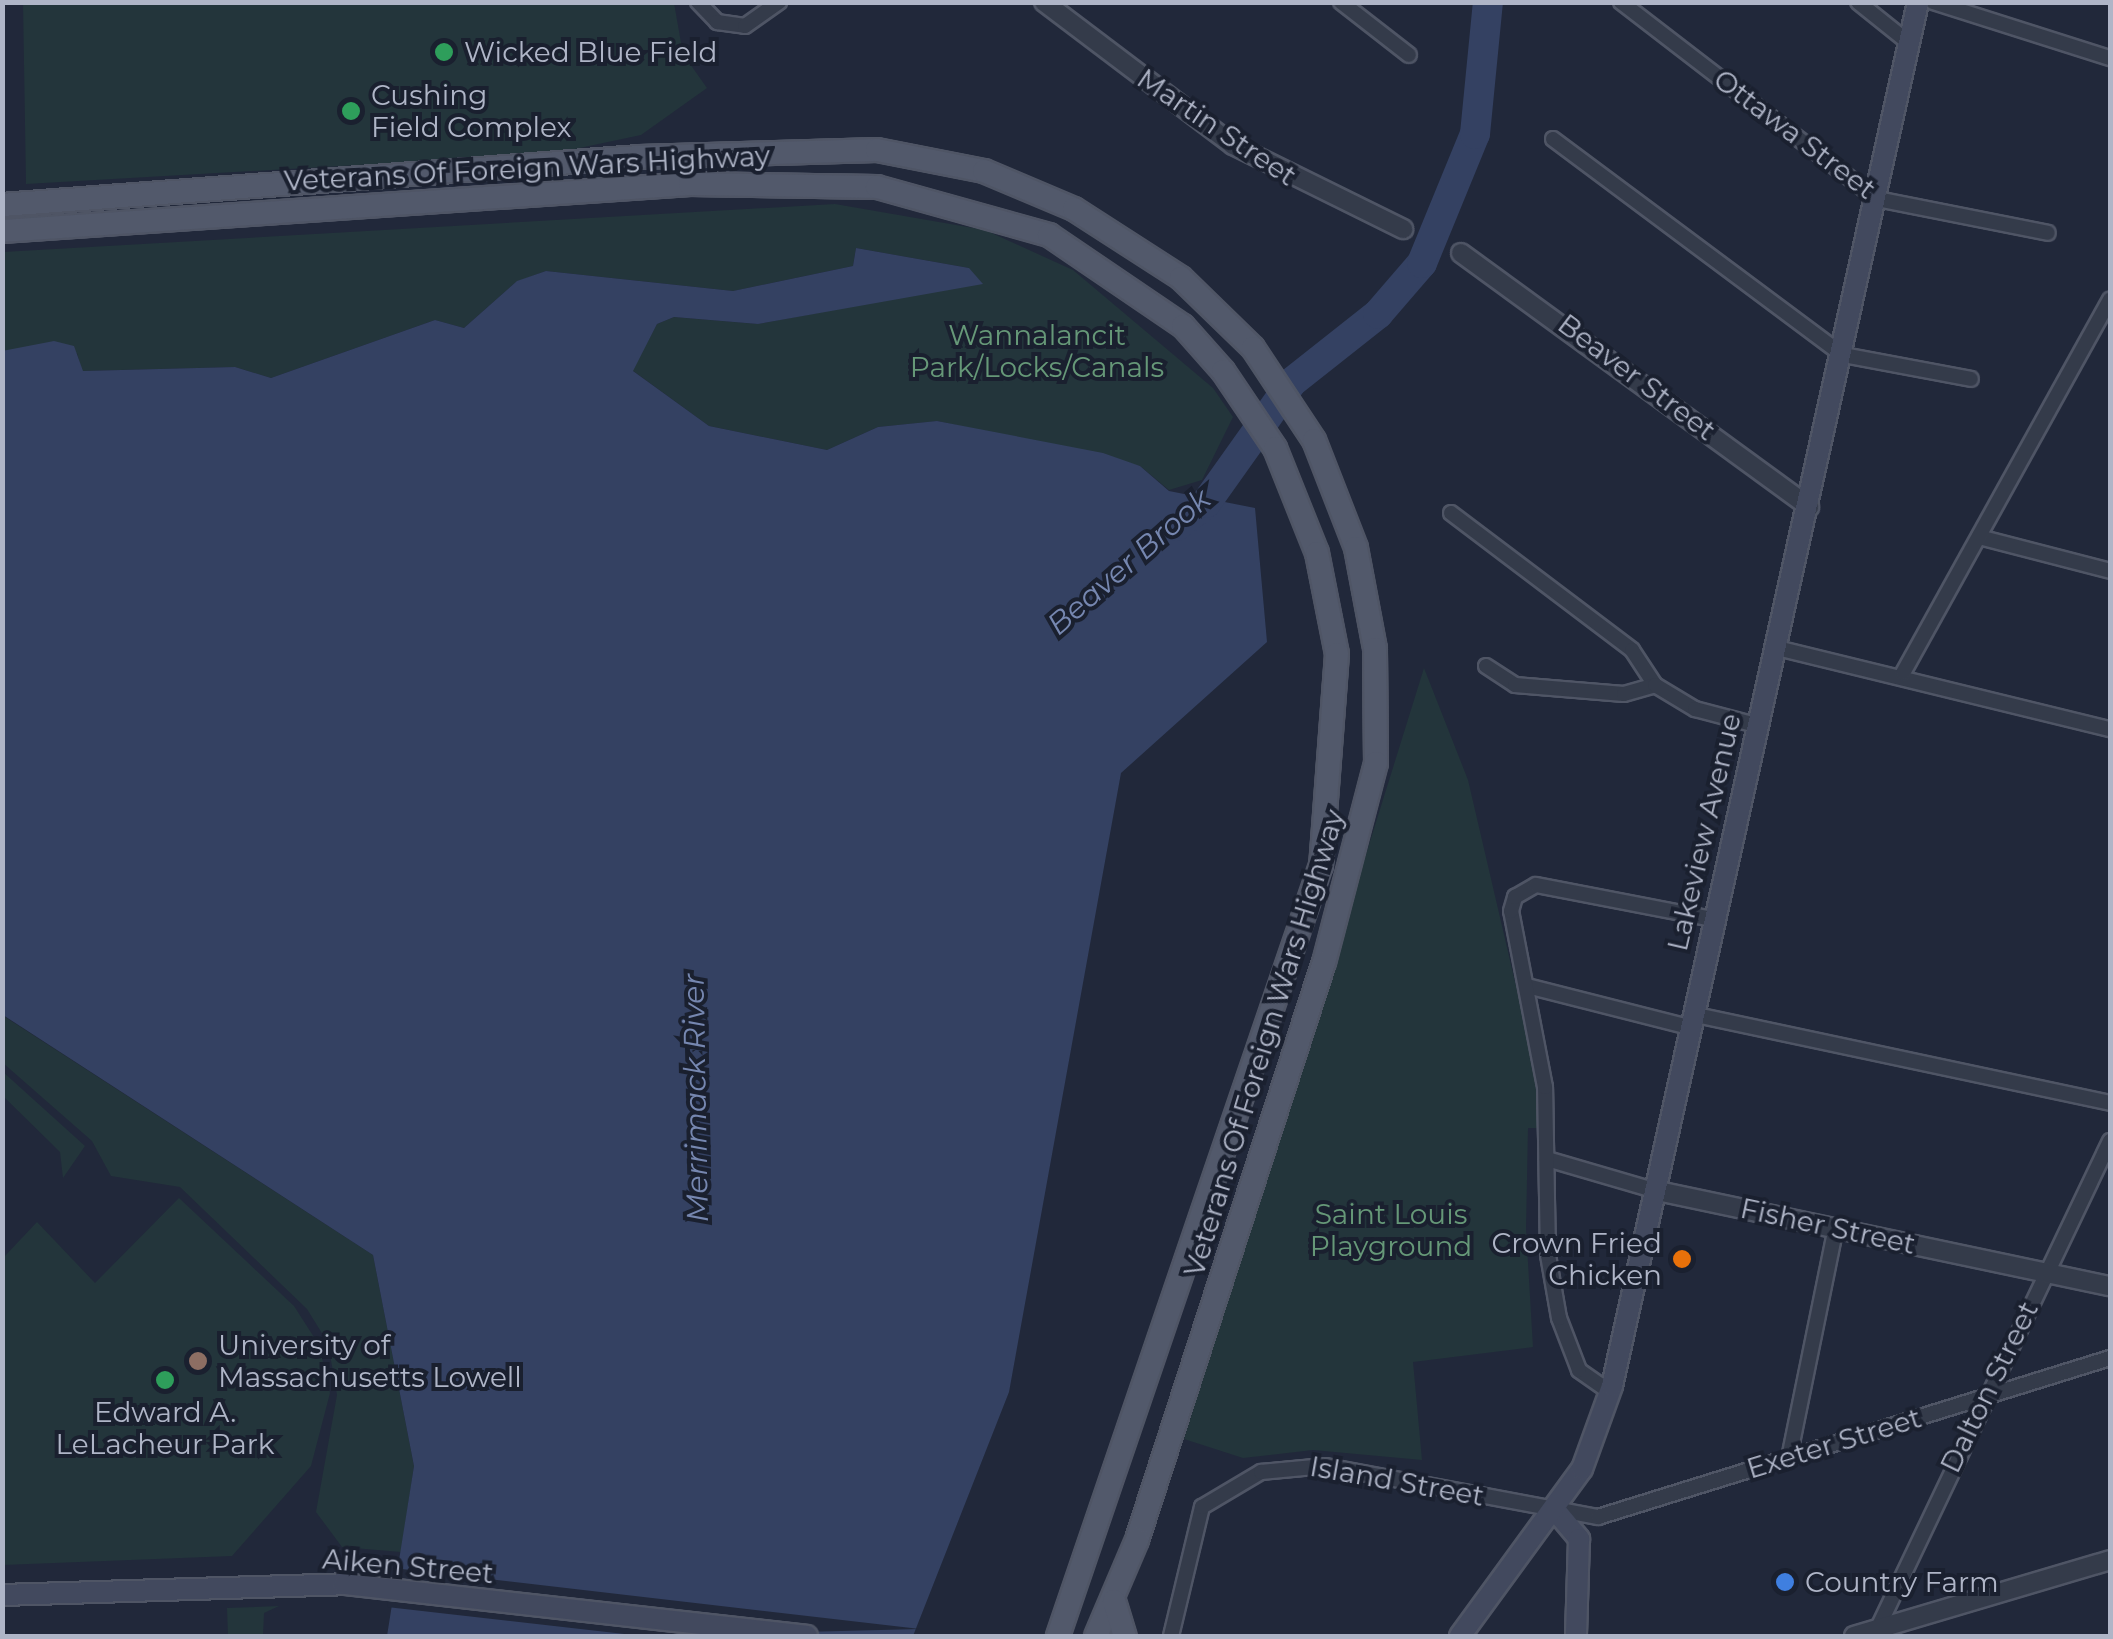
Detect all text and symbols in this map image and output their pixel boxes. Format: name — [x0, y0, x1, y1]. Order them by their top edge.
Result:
place label: Wicked Blue Field — [464, 35, 717, 69]
marker: Wicked Blue Field — [433, 41, 455, 63]
street label: Martin Street — [1131, 61, 1303, 193]
street label: Ottawa Street — [1707, 62, 1883, 206]
place label: Cushing Field Complex — [371, 78, 571, 144]
marker: Cushing Field Complex — [340, 100, 362, 122]
street label: Veterans Of Foreign Wars Highway — [283, 138, 771, 198]
street label: Beaver Street — [1552, 307, 1722, 447]
park label: Wannalancit Park/Locks/Canals — [910, 318, 1164, 384]
water label: Beaver Brook — [1040, 481, 1218, 643]
street label: Lakeview Avenue — [1660, 710, 1748, 954]
street label: Veterans Of Foreign Wars Highway — [1177, 805, 1351, 1281]
water label: Merrimack River — [676, 973, 716, 1223]
street label: Fisher Street — [1737, 1191, 1919, 1261]
park label: Saint Louis Playground — [1310, 1197, 1472, 1263]
place label: Crown Fried Chicken — [1491, 1226, 1662, 1292]
marker: Crown Fried Chicken — [1671, 1248, 1693, 1270]
street label: Dalton Street — [1933, 1296, 2045, 1478]
place label: University of Massachusetts Lowell — [218, 1328, 522, 1394]
marker: University of Massachusetts Lowell — [187, 1350, 209, 1372]
marker: Edward A. LeLacheur Park — [154, 1369, 176, 1391]
place label: Edward A. LeLacheur Park — [56, 1395, 274, 1461]
street label: Exeter Street — [1743, 1401, 1925, 1485]
street label: Island Street — [1307, 1449, 1487, 1513]
street label: Aiken Street — [321, 1542, 495, 1590]
place label: Country Farm — [1805, 1565, 1999, 1599]
marker: Country Farm — [1774, 1571, 1796, 1593]

